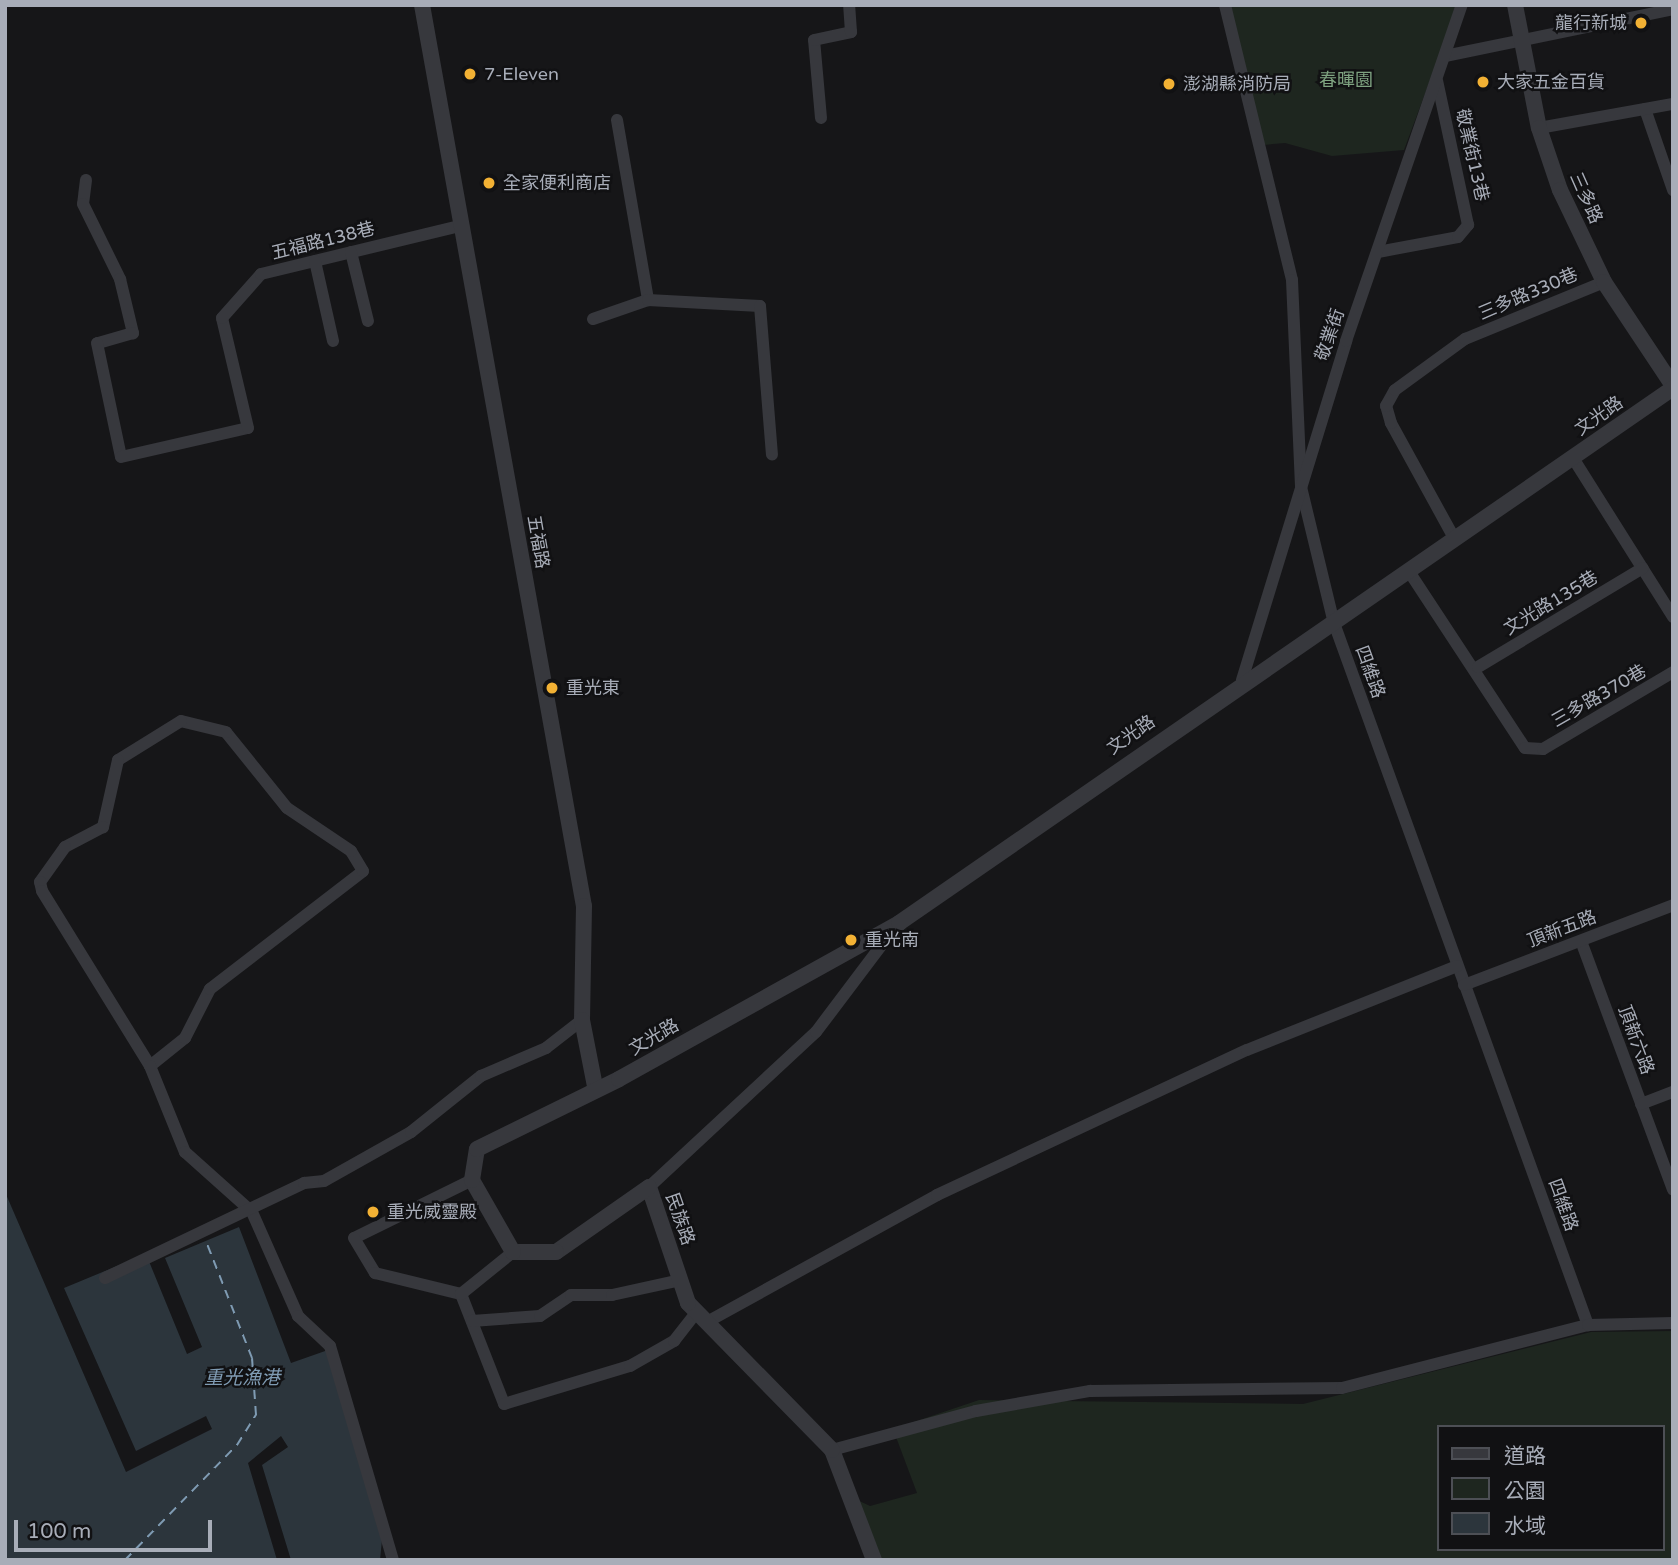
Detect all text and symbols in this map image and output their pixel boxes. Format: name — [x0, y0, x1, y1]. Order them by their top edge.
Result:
place label: 龍行新城 — [1555, 12, 1627, 34]
marker: 龍行新城 — [1633, 15, 1649, 31]
place label: 7-Eleven — [484, 63, 559, 85]
marker: 7-Eleven — [462, 66, 478, 82]
park label: 春暉園 — [1319, 69, 1373, 91]
place label: 大家五金百貨 — [1497, 71, 1605, 93]
place label: 澎湖縣消防局 — [1183, 73, 1291, 95]
marker: 大家五金百貨 — [1475, 74, 1491, 90]
marker: 澎湖縣消防局 — [1161, 76, 1177, 92]
street label: 敬業街13巷 — [1451, 106, 1493, 204]
street label: 三多路 — [1565, 169, 1607, 227]
place label: 全家便利商店 — [503, 172, 611, 194]
marker: 全家便利商店 — [481, 175, 497, 191]
street label: 五福路138巷 — [269, 218, 377, 264]
street label: 三多路330巷 — [1475, 263, 1581, 325]
street label: 敬業街 — [1311, 306, 1349, 364]
street label: 文光路 — [1571, 392, 1627, 440]
street label: 五福路 — [523, 514, 553, 570]
street label: 文光路135巷 — [1500, 566, 1602, 640]
street label: 四維路 — [1351, 643, 1389, 701]
street label: 三多路370巷 — [1548, 660, 1650, 732]
place label: 重光東 — [566, 677, 620, 699]
marker: 重光東 — [544, 680, 560, 696]
street label: 文光路 — [1103, 711, 1159, 759]
street label: 頂新五路 — [1525, 906, 1599, 952]
place label: 重光南 — [865, 929, 919, 951]
marker: 重光南 — [843, 932, 859, 948]
street label: 頂新六路 — [1614, 1002, 1658, 1078]
street label: 文光路 — [625, 1014, 683, 1060]
street label: 四維路 — [1544, 1176, 1582, 1234]
street label: 民族路 — [661, 1190, 699, 1248]
place label: 重光威靈殿 — [387, 1201, 477, 1223]
marker: 重光威靈殿 — [365, 1204, 381, 1220]
water label: 重光漁港 — [204, 1368, 280, 1390]
legend — [1436, 1425, 1664, 1551]
text: 道路 — [1504, 1444, 1546, 1469]
text: 公園 — [1504, 1479, 1546, 1504]
scale bar — [18, 1506, 215, 1550]
text: 水域 — [1504, 1514, 1546, 1539]
text: 100 m — [27, 1519, 91, 1544]

